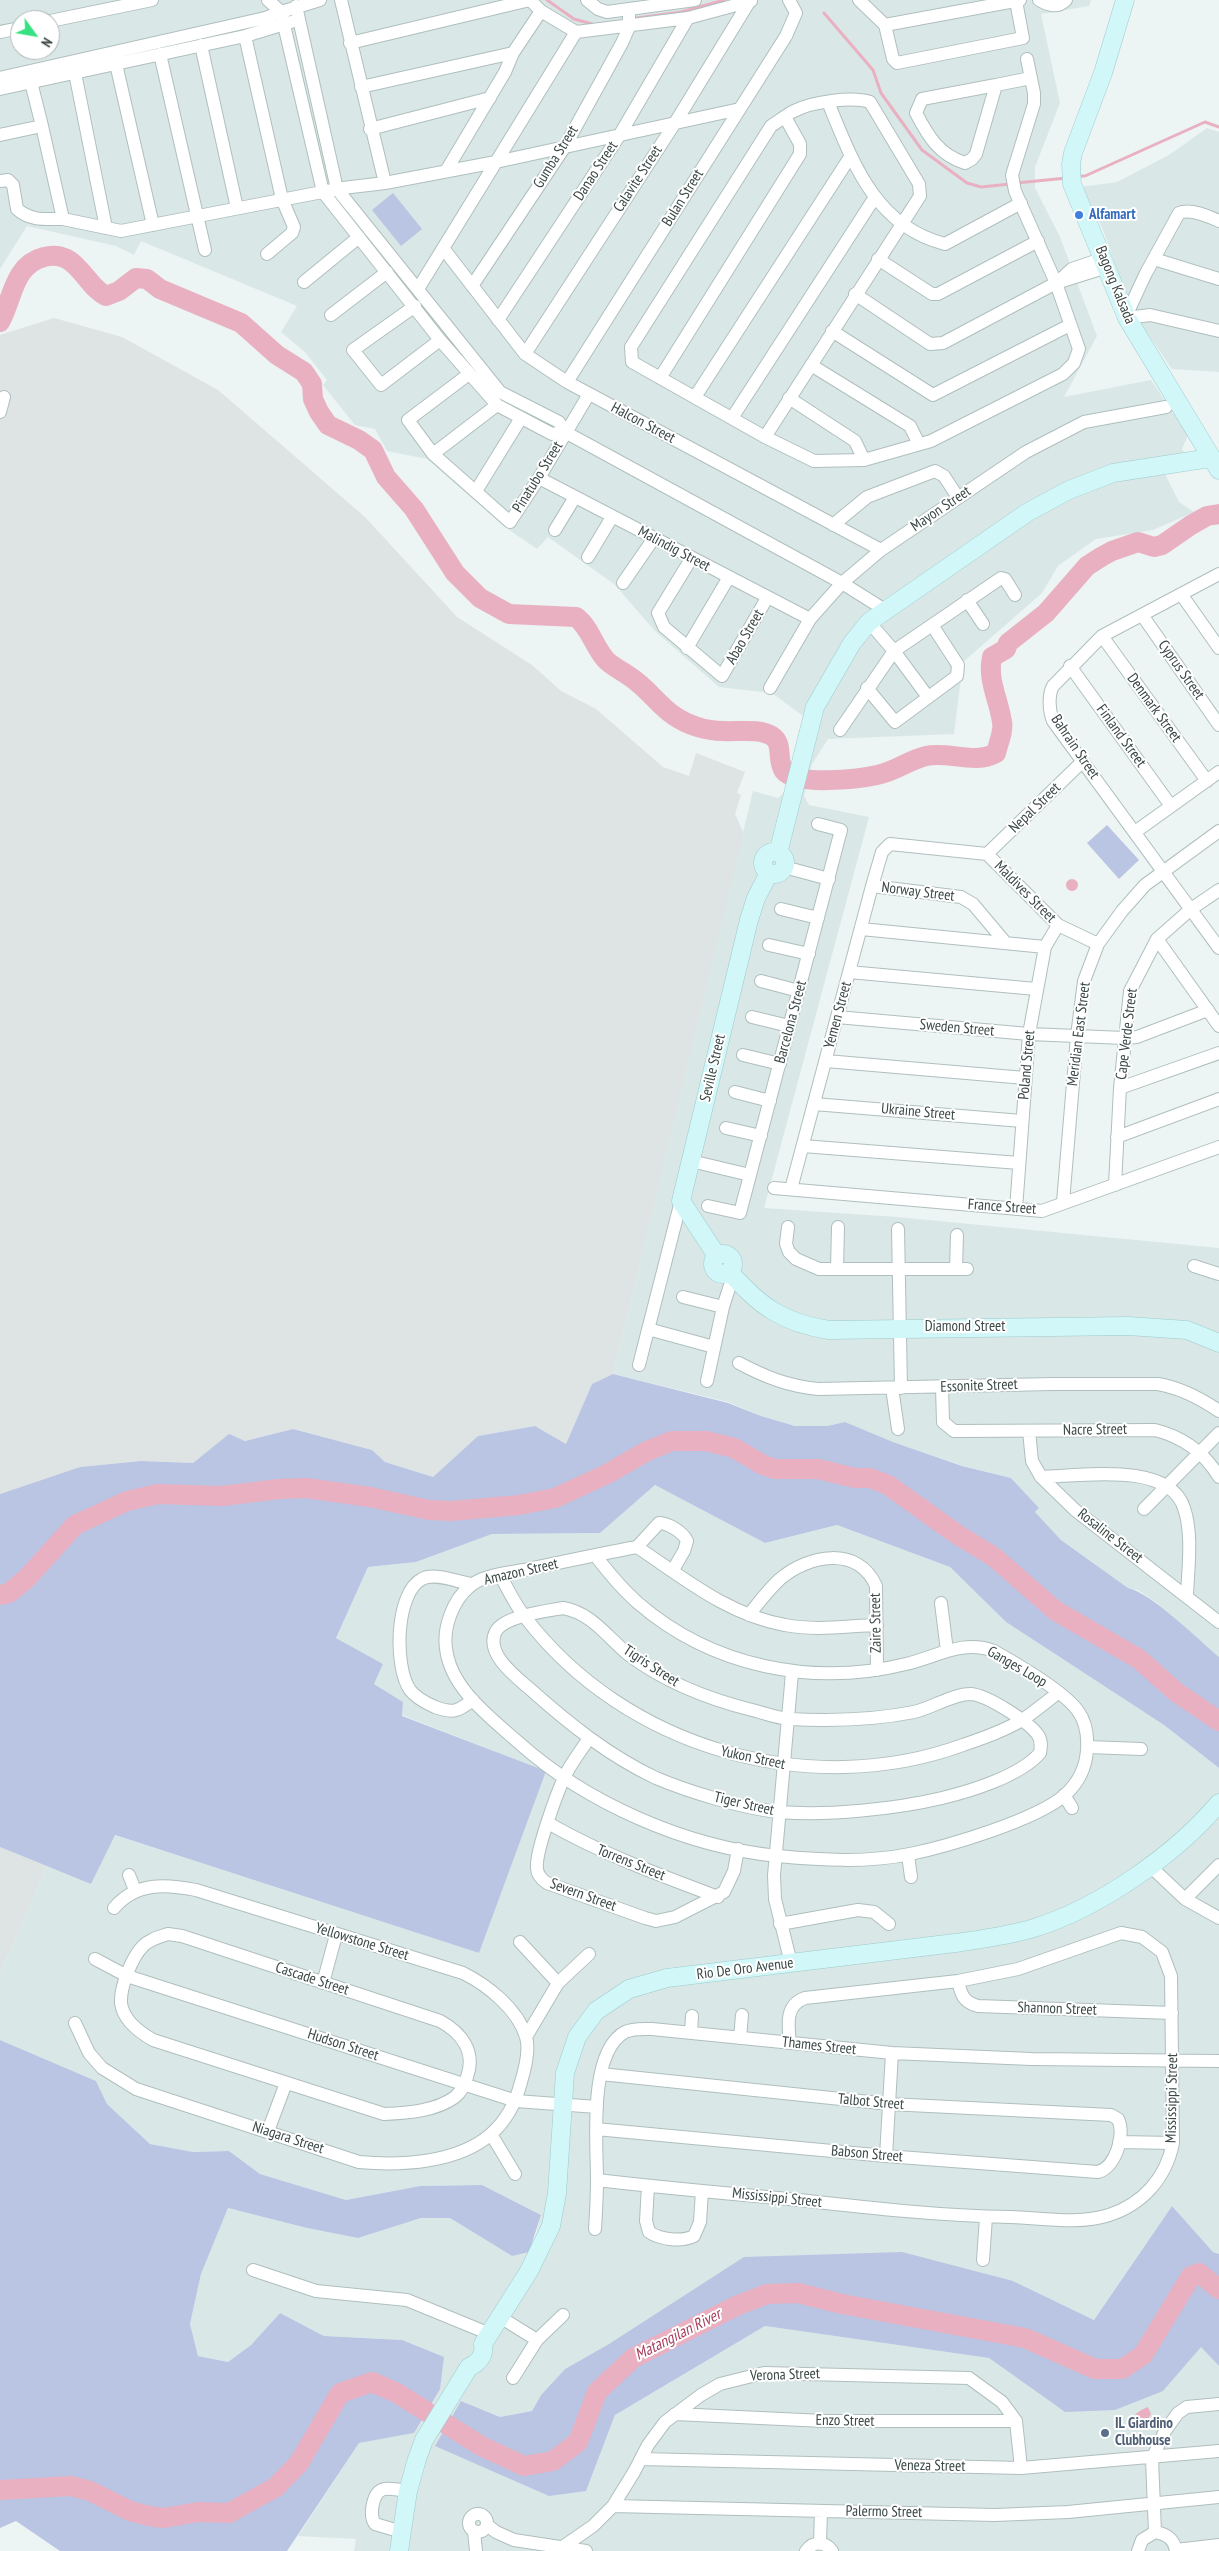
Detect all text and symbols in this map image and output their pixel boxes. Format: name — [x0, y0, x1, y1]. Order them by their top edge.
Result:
north arrow — [10, 10, 60, 60]
text: N — [37, 34, 57, 50]
street label: Gumba Street — [530, 122, 582, 192]
street label: Danao Street — [570, 138, 622, 204]
street label: Calavite Street — [610, 142, 666, 216]
street label: Bulan Street — [658, 166, 708, 230]
place label: Alfamart — [1089, 206, 1136, 224]
marker: Alfamart — [1073, 209, 1085, 221]
street label: Bagong Kalsada — [1091, 243, 1139, 327]
street label: Halcon Street — [608, 399, 678, 447]
street label: Pinatubo Street — [509, 438, 567, 516]
street label: Mayon Street — [908, 482, 974, 536]
street label: Malindig Street — [635, 522, 713, 576]
street label: Abao Street — [722, 606, 768, 668]
street label: Cyprus Street — [1154, 637, 1208, 703]
street label: Denmark Street — [1123, 670, 1185, 746]
street label: Finland Street — [1092, 701, 1150, 771]
street label: Bahrain Street — [1047, 711, 1103, 783]
street label: Nepal Street — [1006, 779, 1064, 837]
street label: Maldives Street — [990, 857, 1060, 927]
street label: Norway Street — [880, 879, 956, 905]
street label: Barcelona Street — [771, 979, 811, 1065]
street label: Yemen Street — [820, 979, 856, 1051]
street label: Meridian East Street — [1064, 981, 1094, 1087]
street label: Cape Verde Street — [1112, 987, 1142, 1081]
street label: Sweden Street — [919, 1016, 995, 1040]
street label: Poland Street — [1015, 1030, 1039, 1100]
street label: Seville Street — [696, 1032, 730, 1104]
street label: Ukraine Street — [880, 1100, 956, 1124]
street label: France Street — [967, 1196, 1037, 1218]
street label: Diamond Street — [925, 1318, 1005, 1336]
street label: Essonite Street — [940, 1376, 1018, 1396]
street label: Nacre Street — [1063, 1420, 1127, 1440]
street label: Rosaline Street — [1074, 1505, 1146, 1567]
street label: Amazon Street — [482, 1555, 560, 1589]
street label: Zaire Street — [866, 1593, 886, 1653]
street label: Tigris Street — [620, 1641, 682, 1691]
street label: Ganges Loop — [984, 1643, 1050, 1691]
street label: Yukon Street — [719, 1742, 787, 1774]
street label: Tiger Street — [712, 1788, 776, 1820]
street label: Torrens Street — [594, 1841, 668, 1885]
street label: Severn Street — [547, 1875, 619, 1915]
street label: Yellowstone Street — [313, 1919, 411, 1965]
street label: Rio De Oro Avenue — [696, 1954, 794, 1984]
street label: Cascade Street — [273, 1959, 351, 1999]
street label: Shannon Street — [1017, 1999, 1097, 2019]
street label: Hudson Street — [305, 2025, 381, 2065]
street label: Thames Street — [781, 2033, 857, 2059]
street label: Mississippi Street — [1162, 2053, 1182, 2143]
street label: Talbot Street — [837, 2090, 905, 2114]
street label: Niagara Street — [250, 2118, 326, 2158]
street label: Babson Street — [830, 2142, 904, 2166]
street label: Mississippi Street — [731, 2184, 823, 2212]
water label: Matangilan River — [632, 2305, 724, 2365]
street label: Verona Street — [750, 2365, 820, 2385]
street label: Enzo Street — [815, 2411, 875, 2431]
place label: IL Giardino Clubhouse — [1115, 2415, 1173, 2450]
marker: IL Giardino Clubhouse — [1099, 2427, 1111, 2439]
street label: Veneza Street — [895, 2456, 965, 2476]
street label: Palermo Street — [846, 2502, 922, 2522]

